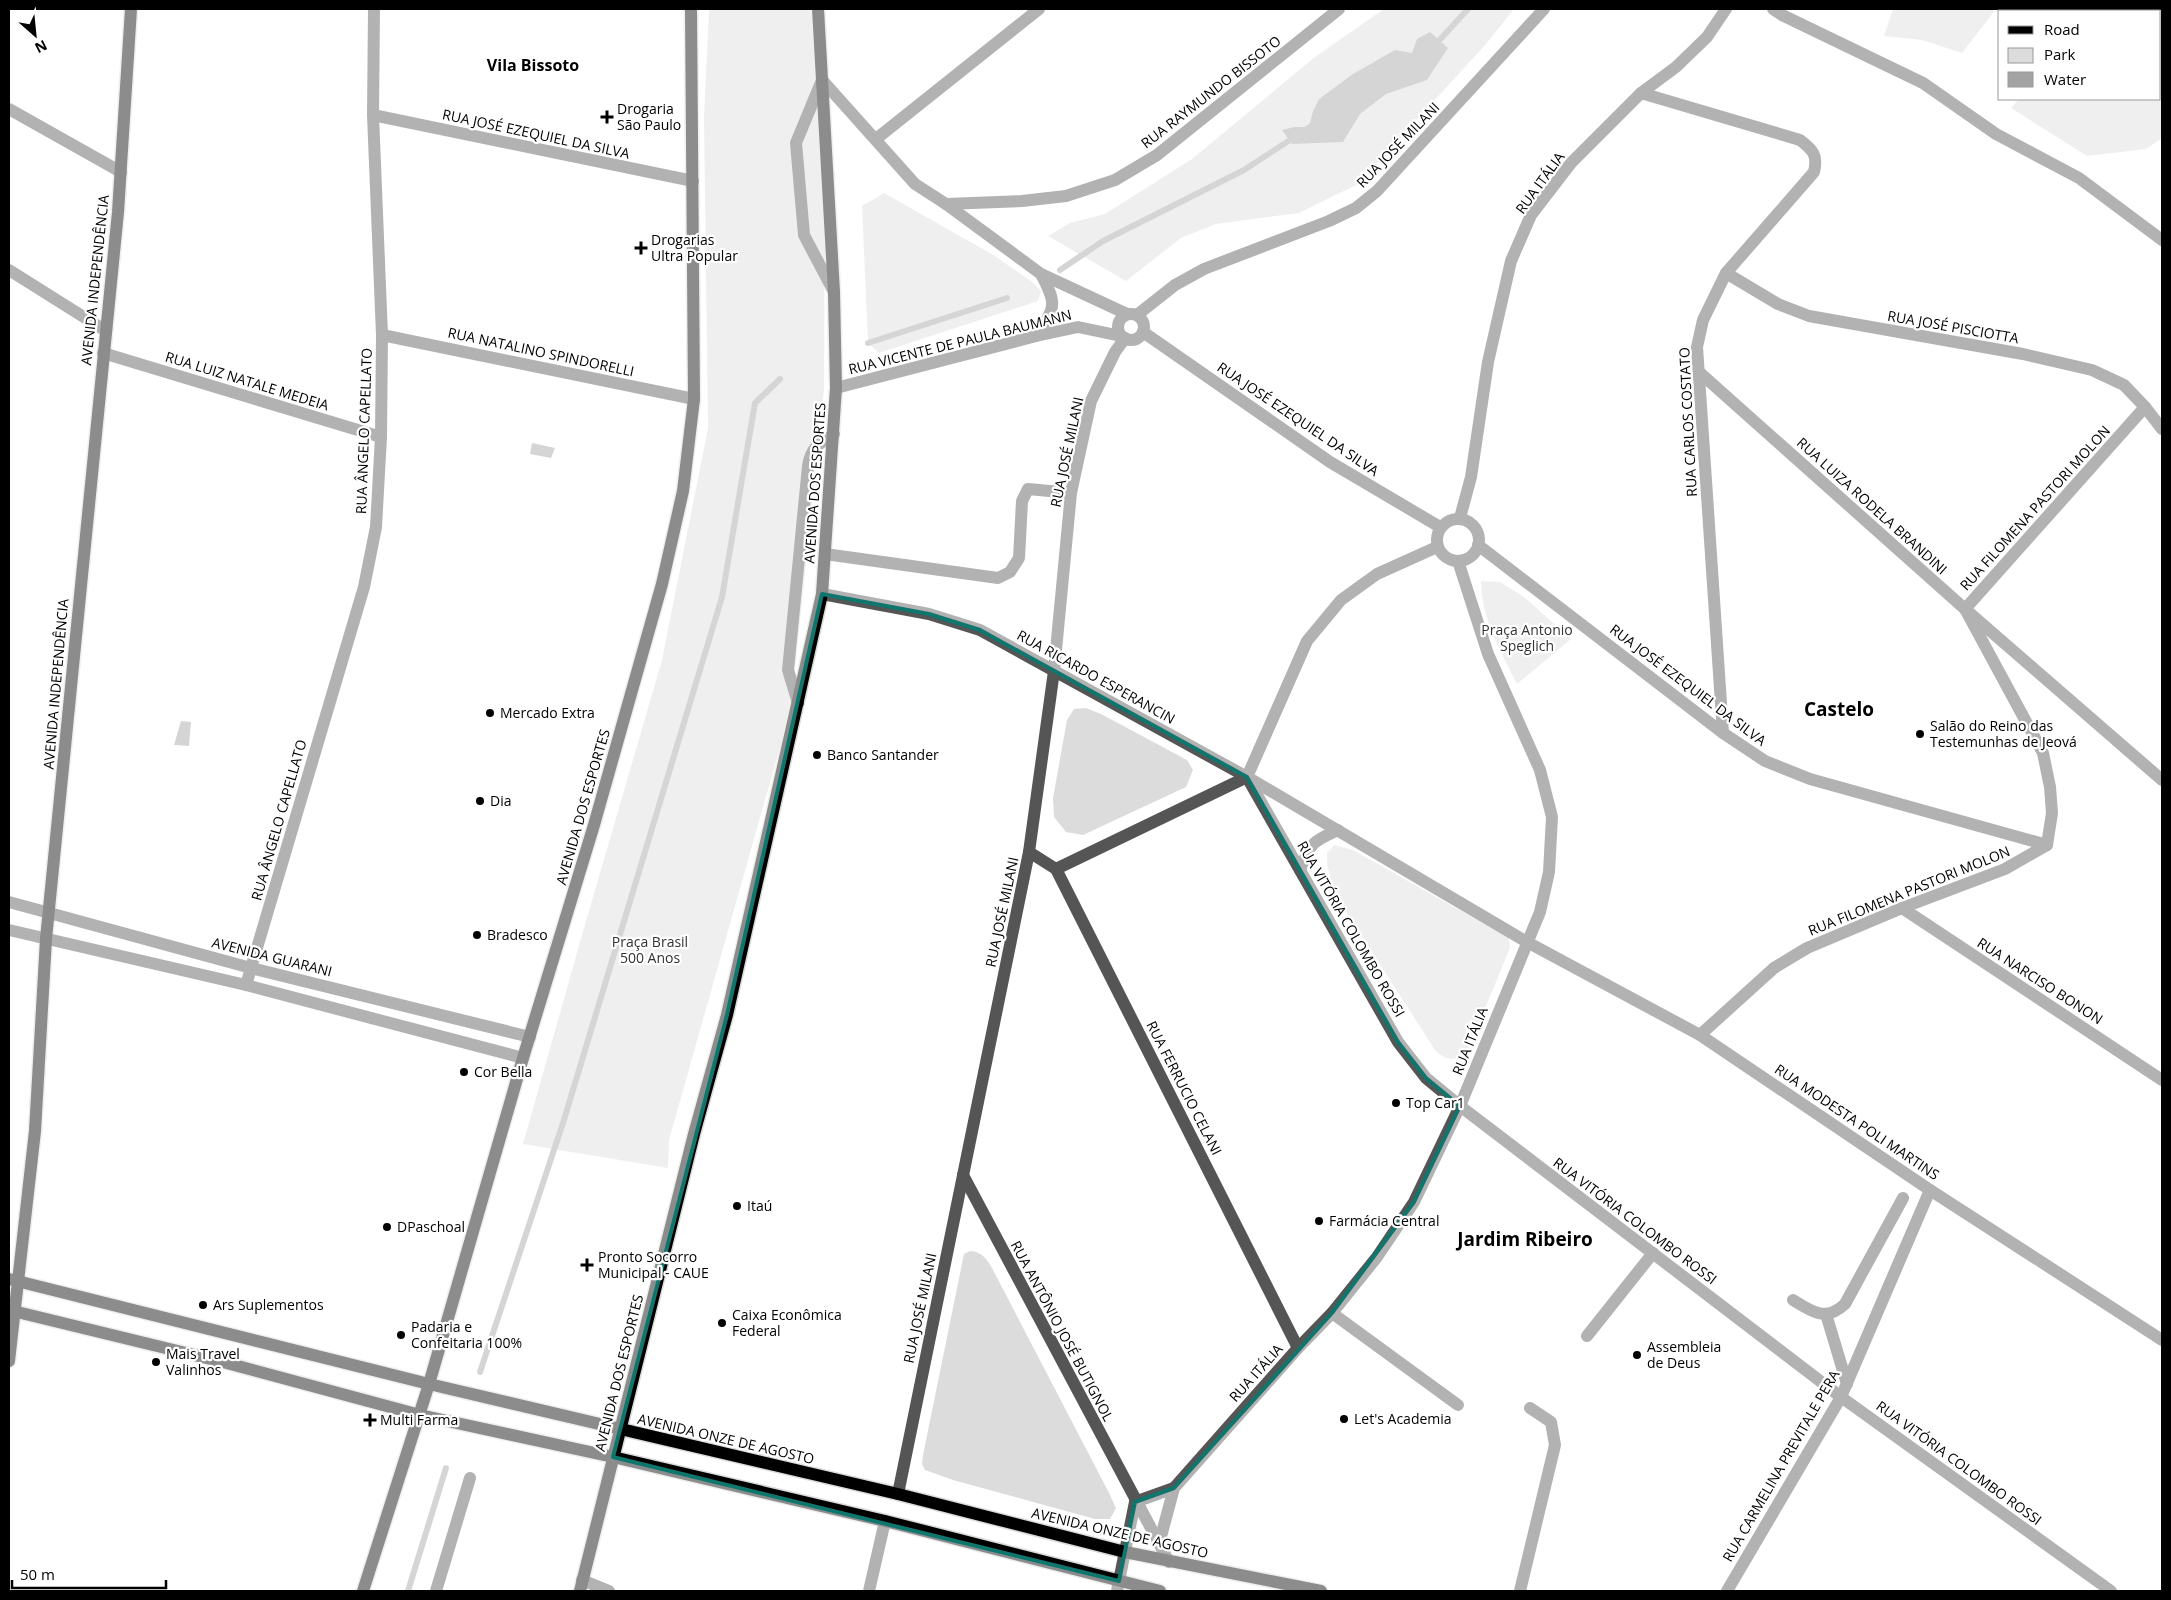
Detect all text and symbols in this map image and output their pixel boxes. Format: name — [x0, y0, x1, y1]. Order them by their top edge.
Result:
north arrow — [10, 10, 60, 60]
legend — [1998, 10, 2161, 100]
text: Road — [2044, 19, 2080, 39]
street label: RUA RAYMUNDO BISSOTO — [1137, 31, 1285, 152]
text: N — [32, 36, 51, 58]
text: Park — [2044, 44, 2075, 64]
district label: Vila Bissoto — [487, 54, 579, 76]
text: Water — [2044, 69, 2086, 89]
street label: RUA JOSÉ MILANI — [1352, 98, 1443, 192]
place label: Drogaria São Paulo — [617, 99, 681, 134]
street label: RUA JOSÉ EZEQUIEL DA SILVA — [441, 104, 632, 163]
marker: Drogaria São Paulo — [601, 111, 613, 123]
street label: RUA ITÁLIA — [1511, 148, 1568, 217]
street label: AVENIDA INDEPENDÊNCIA — [76, 194, 113, 366]
place label: Drogarias Ultra Popular — [651, 230, 738, 265]
marker: Drogarias Ultra Popular — [635, 242, 647, 254]
street label: RUA VICENTE DE PAULA BAUMANN — [846, 305, 1073, 378]
street label: RUA JOSÉ PISCIOTTA — [1886, 306, 2020, 347]
street label: RUA NATALINO SPINDORELLI — [446, 322, 636, 381]
street label: RUA LUIZ NATALE MEDEIA — [163, 347, 331, 415]
street label: RUA ÂNGELO CAPELLATO — [351, 347, 376, 514]
street label: RUA CARLOS COSTATO — [1674, 347, 1701, 497]
street label: RUA JOSÉ EZEQUIEL DA SILVA — [1214, 357, 1383, 480]
street label: RUA JOSÉ MILANI — [1046, 395, 1087, 509]
street label: AVENIDA DOS ESPORTES — [799, 402, 830, 564]
street label: RUA FILOMENA PASTORI MOLON — [1955, 421, 2114, 594]
street label: RUA LUIZA RODELA BRANDINI — [1793, 433, 1952, 578]
street label: AVENIDA INDEPENDÊNCIA — [39, 598, 72, 770]
park label: Praça Antonio Speglich — [1481, 620, 1573, 655]
street label: RUA JOSÉ EZEQUIEL DA SILVA — [1606, 620, 1770, 750]
street label: RUA RICARDO ESPERANCIN — [1014, 625, 1179, 728]
district label: Castelo — [1804, 696, 1874, 722]
place label: Mercado Extra — [500, 703, 595, 722]
marker: Mercado Extra — [484, 707, 496, 719]
place label: Salão do Reino das Testemunhas de Jeová — [1930, 716, 2077, 751]
street label: AVENIDA DOS ESPORTES — [551, 727, 614, 887]
marker: Salão do Reino das Testemunhas de Jeová — [1914, 728, 1926, 740]
street label: RUA ÂNGELO CAPELLATO — [246, 737, 311, 902]
place label: Banco Santander — [827, 745, 939, 764]
marker: Banco Santander — [811, 749, 823, 761]
place label: Dia — [490, 791, 511, 810]
marker: Dia — [474, 795, 486, 807]
street label: RUA VITÓRIA COLOMBO ROSSI — [1293, 837, 1410, 1020]
street label: RUA FILOMENA PASTORI MOLON — [1805, 841, 2013, 940]
street label: RUA JOSÉ MILANI — [981, 855, 1022, 969]
place label: Bradesco — [487, 925, 548, 944]
marker: Bradesco — [471, 929, 483, 941]
street label: AVENIDA GUARANI — [210, 932, 334, 981]
park label: Praça Brasil 500 Anos — [612, 932, 688, 967]
street label: RUA NARCISO BONON — [1974, 933, 2107, 1028]
street label: RUA ITÁLIA — [1447, 1004, 1492, 1078]
street label: RUA FERRUCIO CELANI — [1142, 1017, 1227, 1158]
street label: RUA MODESTA POLI MARTINS — [1771, 1059, 1943, 1184]
place label: Cor Bella — [474, 1062, 532, 1081]
marker: Cor Bella — [458, 1066, 470, 1078]
place label: Top Car1 — [1406, 1093, 1465, 1112]
marker: Top Car1 — [1390, 1097, 1402, 1109]
street label: RUA VITÓRIA COLOMBO ROSSI — [1550, 1153, 1721, 1288]
place label: Itaú — [747, 1196, 772, 1215]
marker: Itaú — [731, 1200, 743, 1212]
place label: Farmácia Central — [1329, 1211, 1439, 1230]
marker: Farmácia Central — [1313, 1215, 1325, 1227]
place label: DPaschoal — [397, 1217, 465, 1236]
marker: DPaschoal — [381, 1221, 393, 1233]
district label: Jardim Ribeiro — [1455, 1226, 1593, 1252]
street label: RUA ANTÔNIO JOSÉ BUTIGNOL — [1007, 1237, 1118, 1424]
place label: Pronto Socorro Municipal - CAUE — [598, 1247, 709, 1282]
street label: RUA JOSÉ MILANI — [899, 1251, 940, 1365]
marker: Pronto Socorro Municipal - CAUE — [580, 1258, 594, 1272]
street label: AVENIDA DOS ESPORTES — [590, 1292, 647, 1453]
place label: Ars Suplementos — [213, 1295, 324, 1314]
marker: Ars Suplementos — [197, 1299, 209, 1311]
place label: Caixa Econômica Federal — [732, 1305, 842, 1340]
place label: Padaria e Confeitaria 100% — [411, 1317, 522, 1352]
marker: Caixa Econômica Federal — [716, 1317, 728, 1329]
marker: Padaria e Confeitaria 100% — [395, 1329, 407, 1341]
place label: Assembleia de Deus — [1647, 1337, 1721, 1372]
street label: RUA ITÁLIA — [1225, 1339, 1287, 1406]
place label: Mais Travel Valinhos — [166, 1344, 240, 1379]
marker: Assembleia de Deus — [1631, 1349, 1643, 1361]
marker: Mais Travel Valinhos — [150, 1356, 162, 1368]
street label: RUA CARMELINA PREVITALE PERA — [1718, 1366, 1843, 1565]
street label: RUA VITÓRIA COLOMBO ROSSI — [1873, 1396, 2046, 1529]
street label: AVENIDA ONZE DE AGOSTO — [636, 1409, 816, 1468]
place label: Let's Academia — [1354, 1409, 1452, 1428]
place label: Multi Farma — [380, 1410, 458, 1429]
marker: Let's Academia — [1338, 1413, 1350, 1425]
marker: Multi Farma — [364, 1414, 376, 1426]
street label: AVENIDA ONZE DE AGOSTO — [1030, 1503, 1210, 1562]
scale bar — [12, 1558, 166, 1590]
text: 50 m — [20, 1564, 55, 1584]

